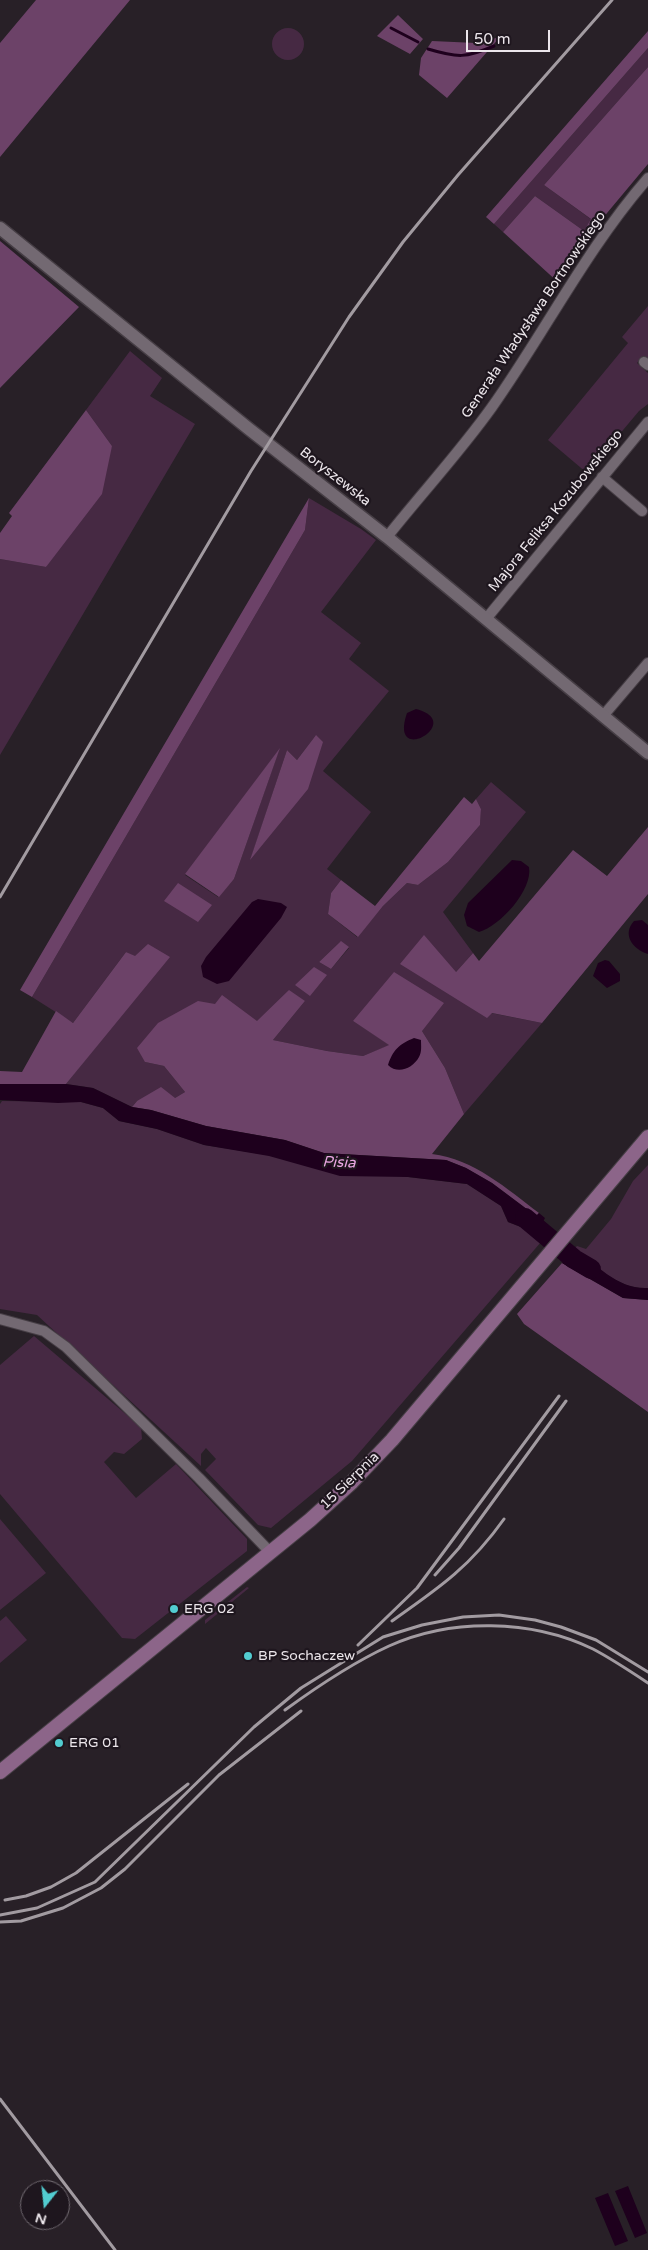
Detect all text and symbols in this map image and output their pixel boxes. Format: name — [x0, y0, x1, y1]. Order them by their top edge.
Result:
scale bar — [468, 20, 552, 52]
text: 50 m — [474, 30, 511, 48]
street label: Generała Władysława Bortnowskiego — [458, 208, 610, 422]
street label: Majora Feliksa Kozubowskiego — [485, 427, 627, 595]
street label: Boryszewska — [296, 444, 374, 510]
water label: Pisia — [322, 1153, 356, 1173]
street label: 15 Sierpnia — [317, 1449, 383, 1513]
place label: ERG 02 — [184, 1601, 235, 1617]
marker: ERG 02 — [168, 1603, 180, 1615]
place label: BP Sochaczew — [258, 1648, 355, 1664]
marker: BP Sochaczew — [242, 1650, 254, 1662]
place label: ERG 01 — [69, 1735, 120, 1751]
marker: ERG 01 — [53, 1737, 65, 1749]
north arrow — [20, 2180, 70, 2230]
text: N — [33, 2209, 49, 2229]

